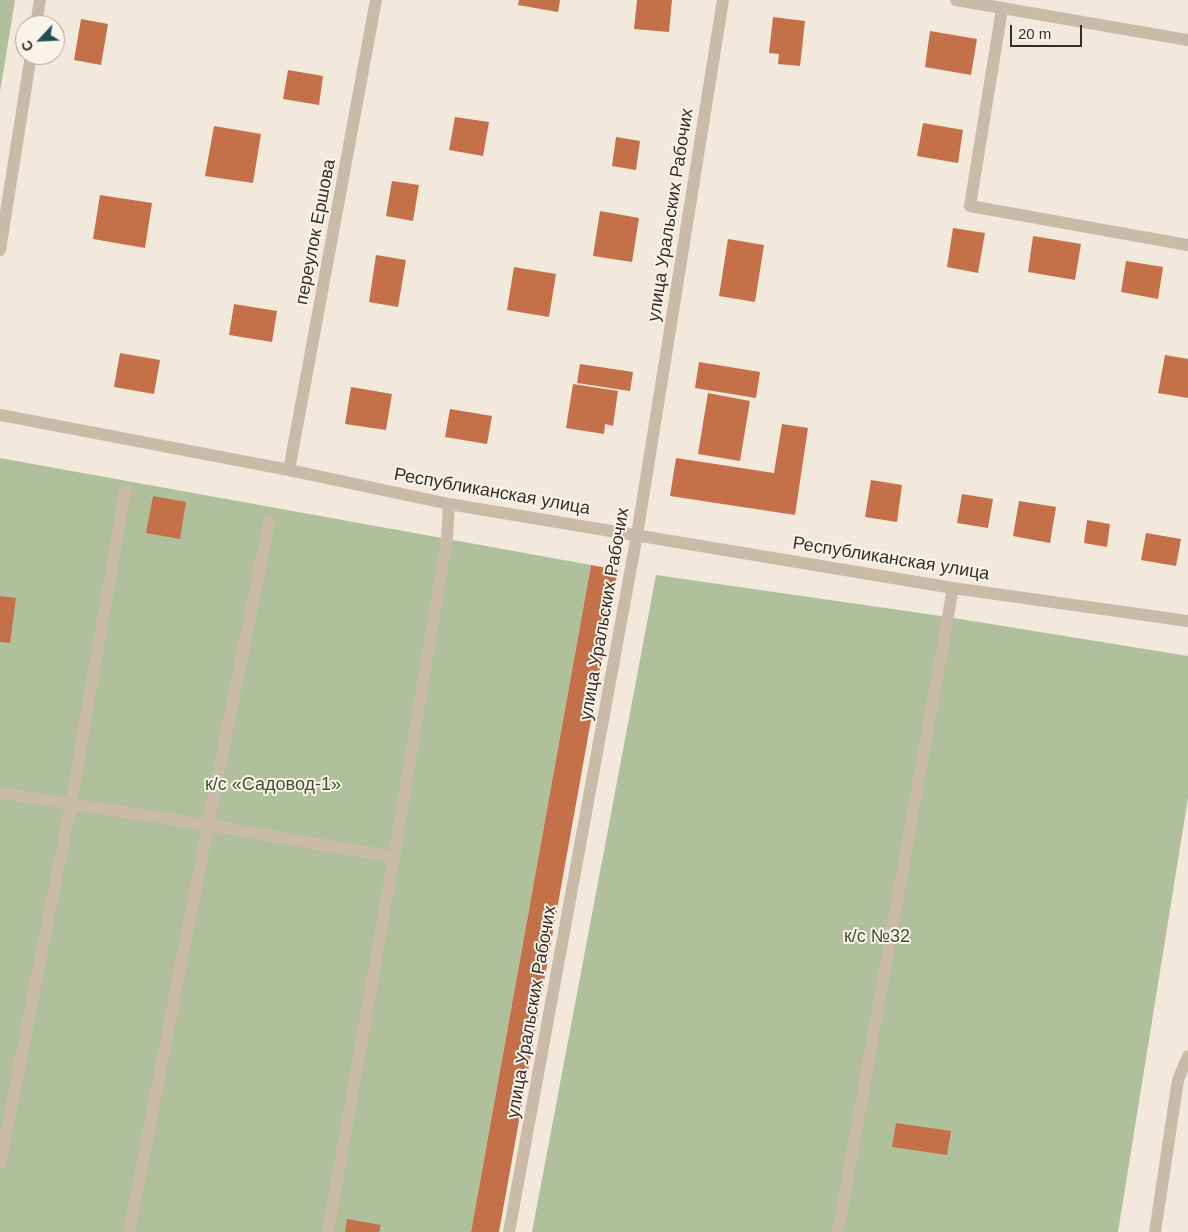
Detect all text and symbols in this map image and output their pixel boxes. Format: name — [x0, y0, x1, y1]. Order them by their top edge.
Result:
north arrow — [15, 15, 65, 65]
scale bar — [1013, 15, 1086, 47]
text: 20 m — [1018, 25, 1051, 42]
text: С — [18, 38, 37, 54]
street label: улица Уральских Рабочих — [643, 107, 699, 323]
street label: переулок Ершова — [291, 157, 341, 307]
street label: Республиканская улица — [392, 464, 592, 520]
street label: улица Уральских Рабочих — [576, 506, 634, 722]
street label: Республиканская улица — [791, 533, 991, 585]
park label: к/с «Садовод-1» — [205, 774, 341, 796]
street label: улица Уральских Рабочих — [503, 904, 561, 1120]
park label: к/с №32 — [844, 926, 910, 948]

